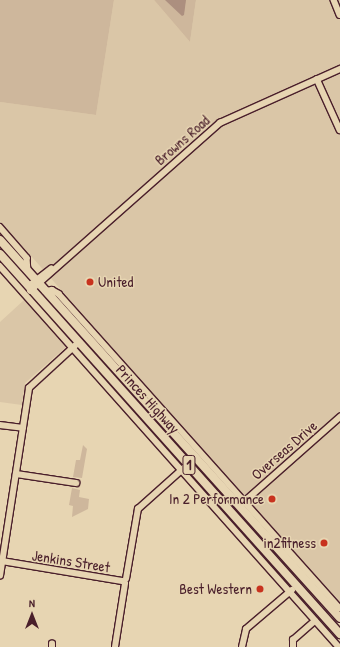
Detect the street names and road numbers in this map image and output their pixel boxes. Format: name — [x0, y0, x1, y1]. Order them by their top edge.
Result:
street label: Browns Road — [151, 111, 213, 169]
street label: Princes Highway — [112, 361, 184, 437]
street label: Overseas Drive — [247, 417, 321, 483]
road number: 1 — [182, 453, 196, 477]
street label: Jenkins Street — [31, 546, 111, 576]

